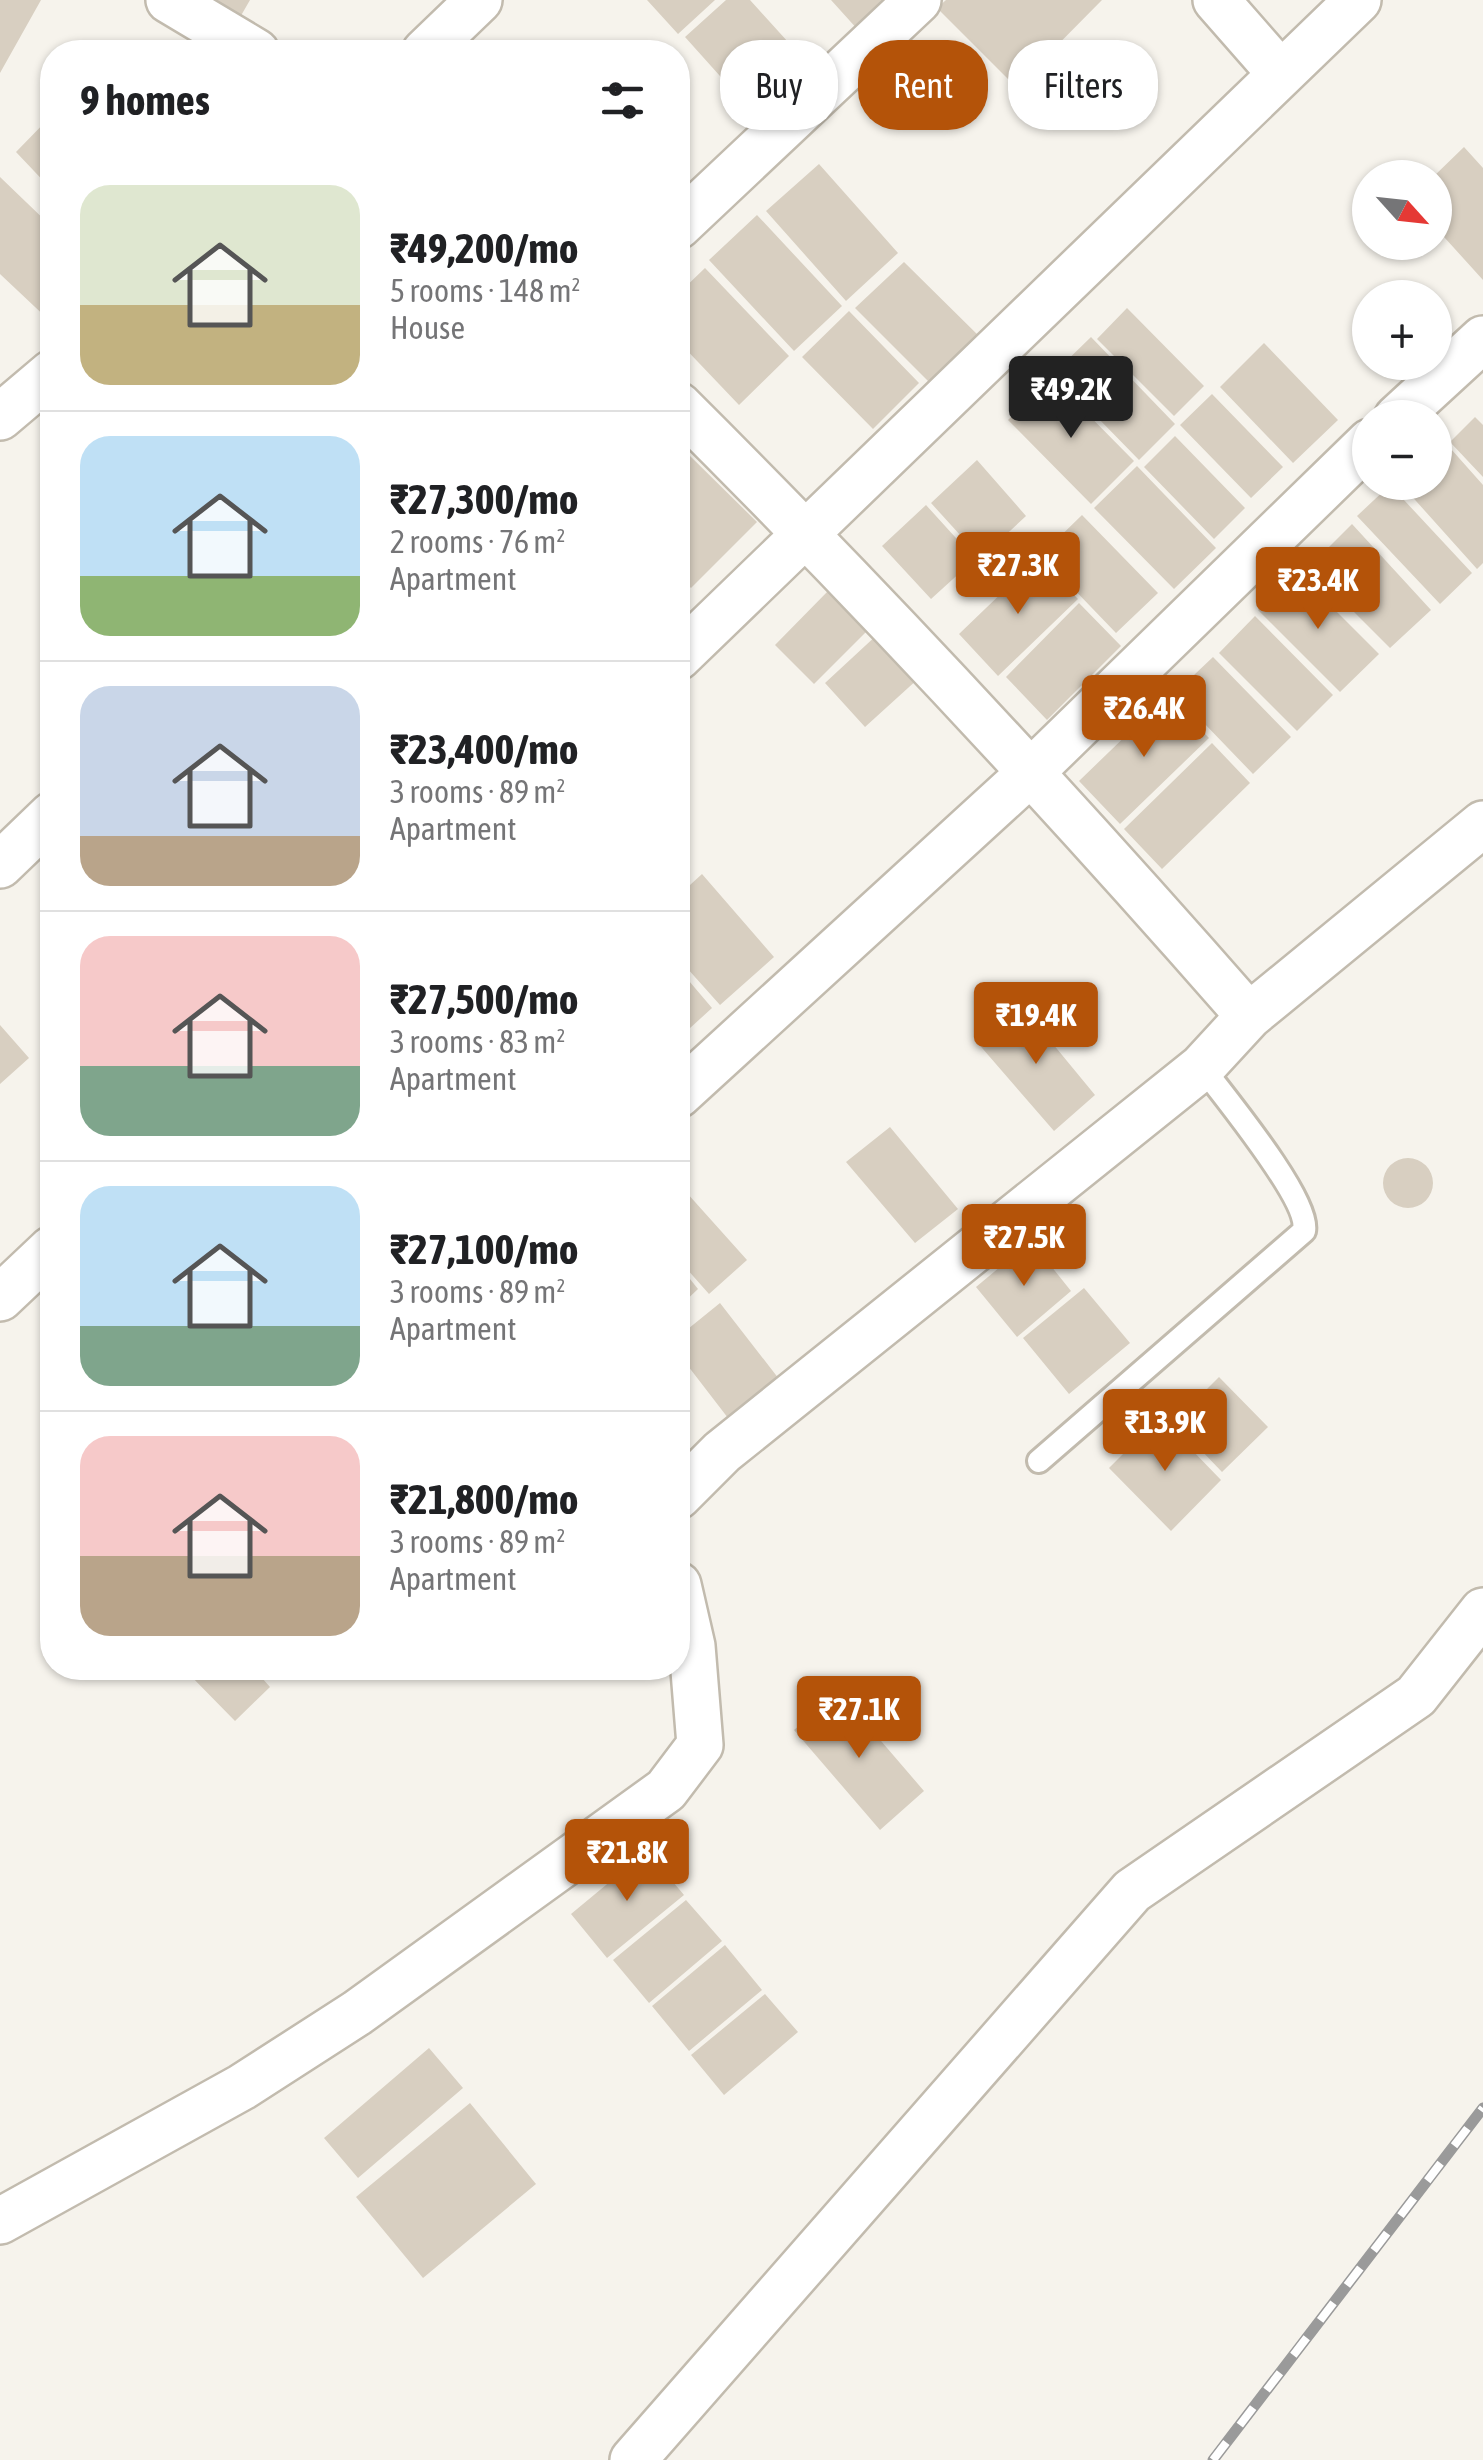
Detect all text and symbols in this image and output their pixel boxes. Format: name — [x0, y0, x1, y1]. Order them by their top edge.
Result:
chip: Buy — [720, 40, 838, 130]
chip: Rent — [858, 40, 988, 130]
chip: Filters — [1008, 40, 1158, 130]
icon: filters — [595, 73, 650, 128]
text: 9 homes — [80, 76, 210, 124]
north arrow — [1352, 160, 1452, 260]
map controls — [1352, 160, 1452, 500]
text: ₹49,200/mo — [390, 224, 578, 272]
icon: home — [160, 225, 280, 345]
text: 5 rooms · 148 m² — [390, 272, 580, 309]
button: + — [1352, 280, 1452, 380]
text: House — [390, 309, 465, 346]
pin: ₹49.2K — [990, 356, 1152, 441]
text: ₹49.2K — [1031, 370, 1111, 407]
button: − — [1352, 400, 1452, 500]
text: ₹27,300/mo — [390, 475, 578, 523]
icon: home — [160, 476, 280, 596]
text: 2 rooms · 76 m² — [390, 523, 565, 560]
pin: ₹27.3K — [937, 532, 1099, 617]
text: ₹27.3K — [978, 546, 1058, 583]
pin: ₹23.4K — [1237, 547, 1399, 632]
text: Apartment — [390, 560, 516, 597]
text: ₹23.4K — [1278, 561, 1358, 598]
pin: ₹26.4K — [1063, 675, 1225, 760]
text: ₹26.4K — [1104, 689, 1184, 726]
text: ₹23,400/mo — [390, 725, 578, 773]
icon: home — [160, 726, 280, 846]
text: 3 rooms · 89 m² — [390, 773, 565, 810]
text: Apartment — [390, 810, 516, 847]
text: ₹27,500/mo — [390, 975, 578, 1023]
icon: home — [160, 976, 280, 1096]
pin: ₹19.4K — [955, 982, 1117, 1067]
text: ₹19.4K — [996, 996, 1076, 1033]
text: 3 rooms · 83 m² — [390, 1023, 565, 1060]
text: Apartment — [390, 1060, 516, 1097]
pin: ₹27.5K — [943, 1204, 1105, 1289]
text: ₹27.5K — [984, 1218, 1064, 1255]
text: ₹27,100/mo — [390, 1225, 578, 1273]
icon: home — [160, 1226, 280, 1346]
text: 3 rooms · 89 m² — [390, 1273, 565, 1310]
text: Apartment — [390, 1310, 516, 1347]
pin: ₹13.9K — [1084, 1389, 1246, 1474]
text: ₹13.9K — [1125, 1403, 1205, 1440]
text: ₹21,800/mo — [390, 1475, 578, 1523]
icon: home — [160, 1476, 280, 1596]
text: 3 rooms · 89 m² — [390, 1523, 565, 1560]
text: Apartment — [390, 1560, 516, 1597]
pin: ₹27.1K — [778, 1676, 940, 1761]
text: ₹27.1K — [819, 1690, 899, 1727]
pin: ₹21.8K — [546, 1819, 708, 1904]
text: ₹21.8K — [587, 1833, 667, 1870]

